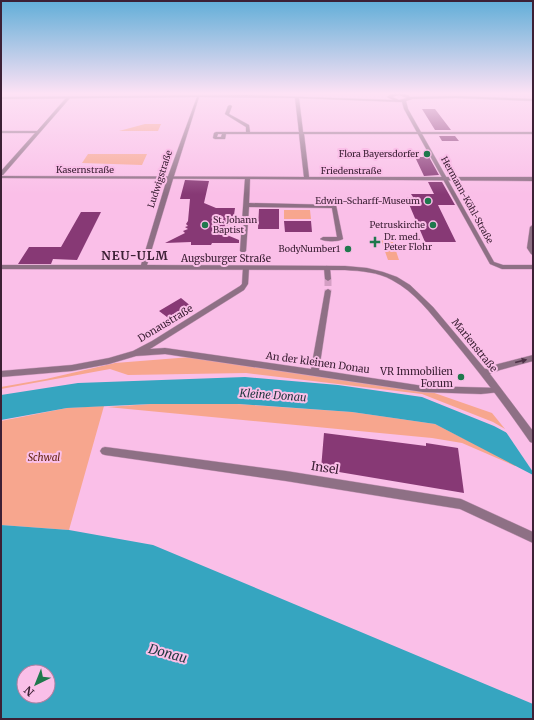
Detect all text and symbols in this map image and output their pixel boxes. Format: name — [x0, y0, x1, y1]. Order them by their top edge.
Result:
street label: Ludwigstraße — [145, 148, 174, 209]
place label: Flora Bayersdorfer — [339, 148, 419, 159]
marker: Flora Bayersdorfer — [422, 149, 432, 159]
street label: Hermann-Köhl-Straße — [439, 154, 496, 245]
street label: Kasernstraße — [56, 164, 114, 175]
street label: Friedenstraße — [321, 165, 382, 176]
place label: Edwin-Scharff-Museum — [315, 195, 420, 206]
marker: Edwin-Scharff-Museum — [423, 196, 433, 206]
place label: St. Johann Baptist — [213, 214, 257, 235]
place label: Petruskirche — [370, 219, 425, 230]
marker: St. Johann Baptist — [200, 220, 210, 230]
marker: Petruskirche — [428, 220, 438, 230]
place label: Dr. med. Peter Flohr — [384, 231, 432, 252]
marker: Dr. med. Peter Flohr — [369, 236, 381, 248]
place label: BodyNumber1 — [278, 243, 340, 254]
marker: BodyNumber1 — [343, 244, 353, 254]
district label: NEU-ULM — [101, 248, 169, 263]
street label: Augsburger Straße — [180, 252, 271, 265]
street label: Donaustraße — [135, 302, 195, 345]
street label: Marienstraße — [449, 316, 500, 375]
street label: An der kleinen Donau — [264, 349, 371, 376]
one-way arrow — [515, 357, 528, 363]
place label: VR Immobilien Forum — [379, 365, 453, 390]
marker: VR Immobilien Forum — [456, 372, 466, 382]
water label: Kleine Donau — [238, 386, 307, 404]
park label: Schwal — [28, 451, 60, 464]
street label: Insel — [310, 458, 340, 477]
water label: Donau — [146, 640, 189, 667]
north arrow — [16, 664, 56, 704]
text: N — [21, 683, 37, 699]

